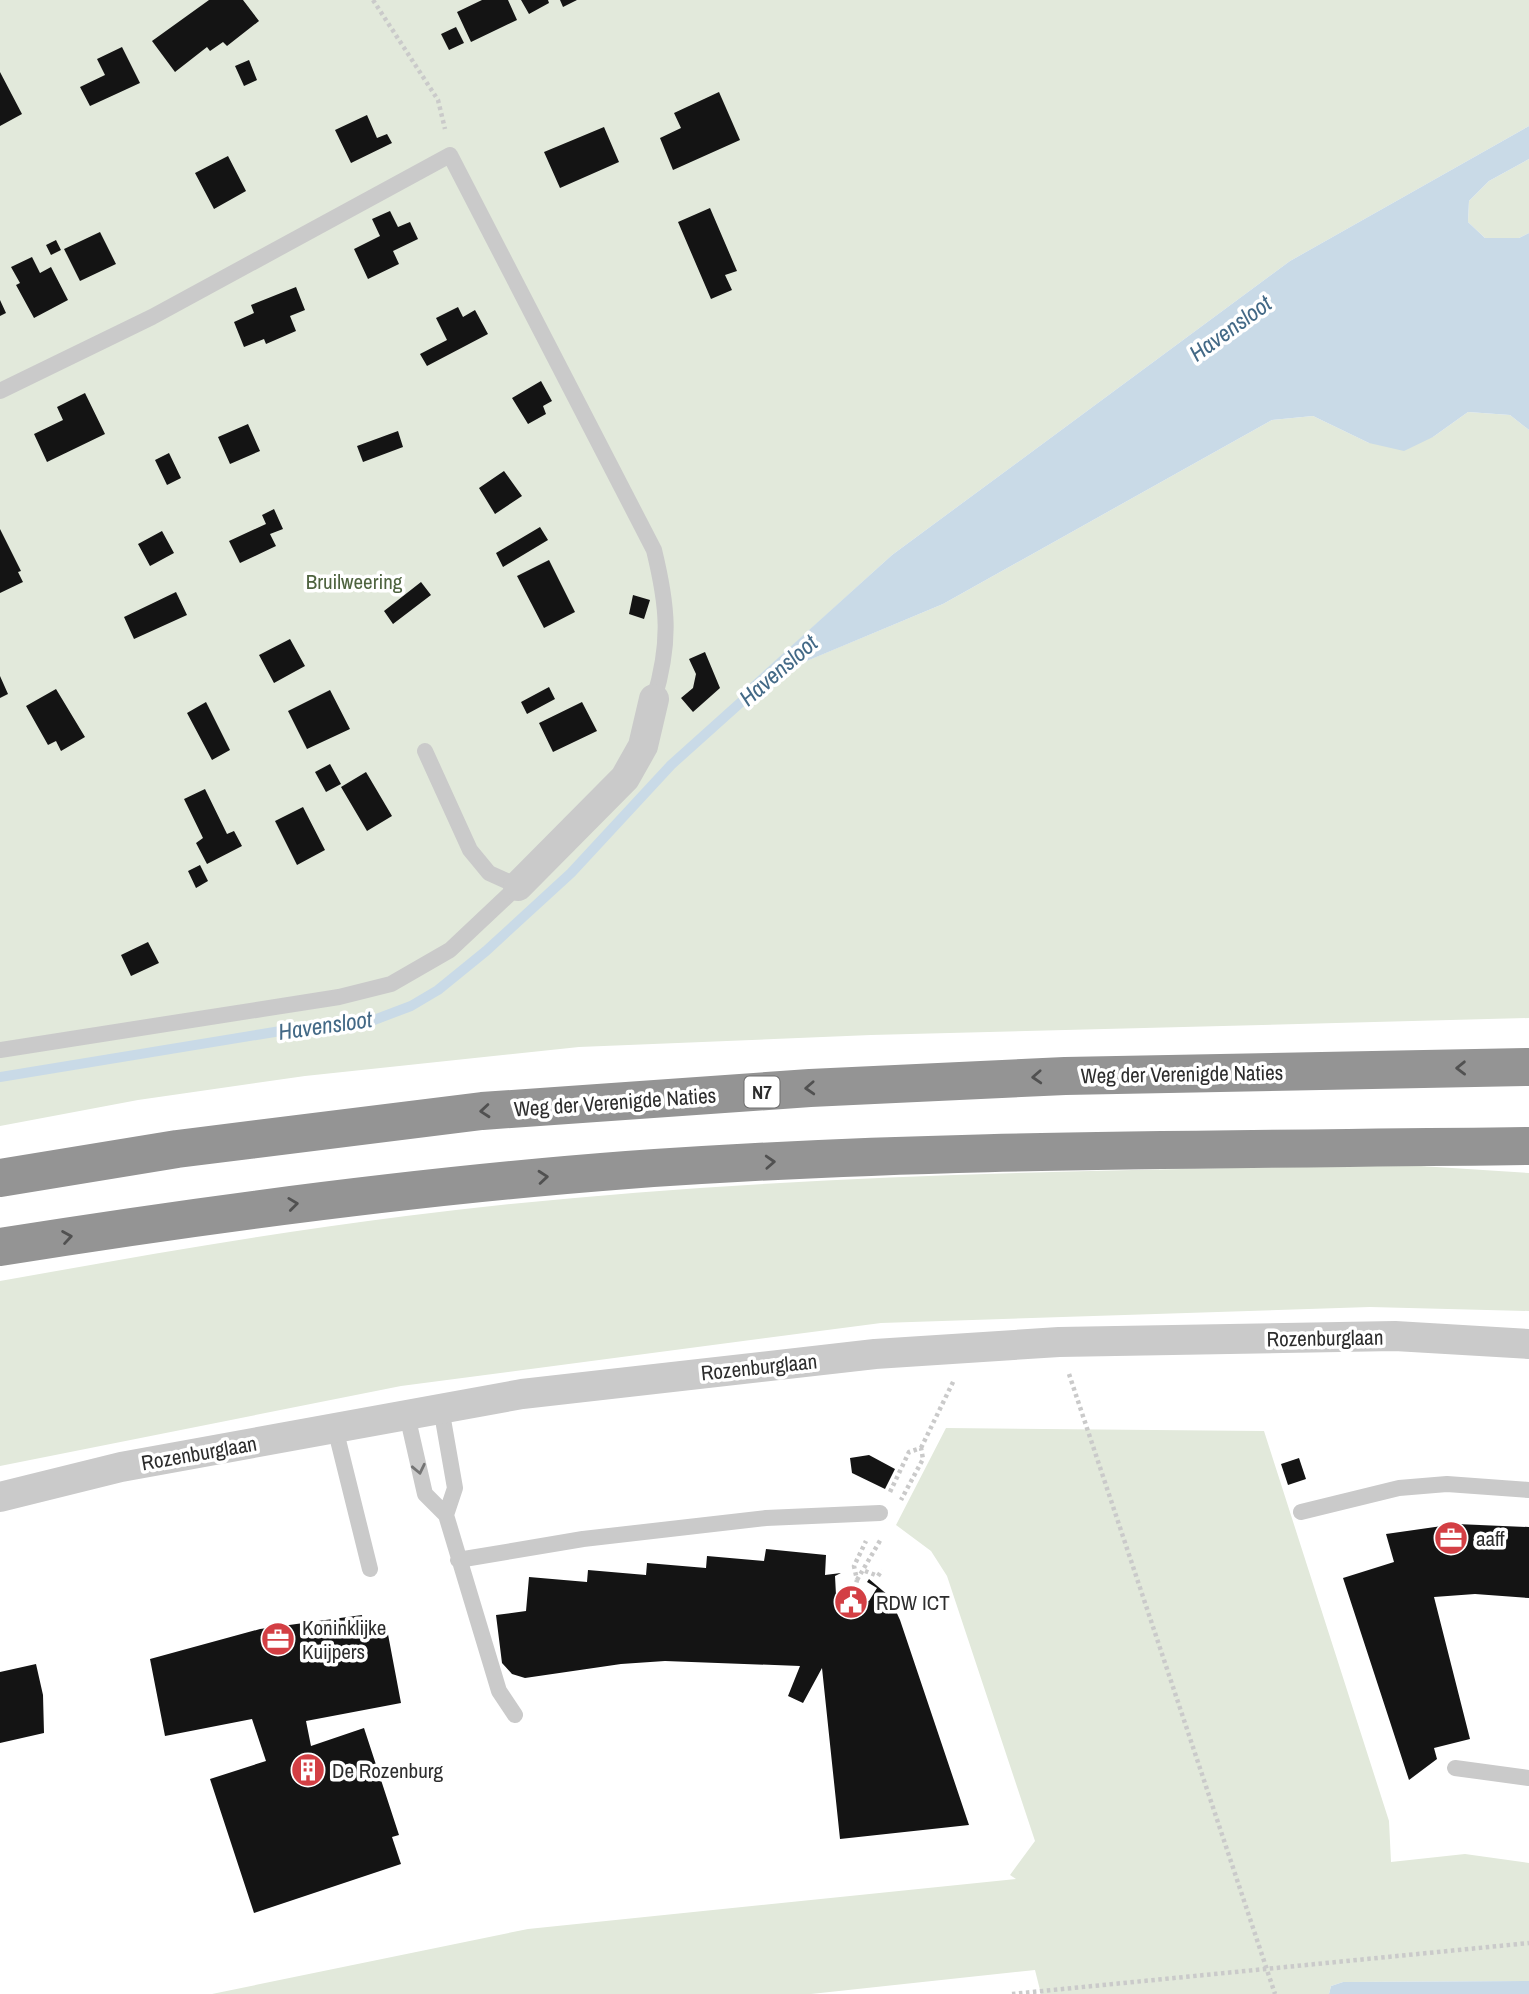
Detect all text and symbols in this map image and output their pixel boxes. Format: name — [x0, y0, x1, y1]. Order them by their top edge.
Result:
water label: Havensloot — [1183, 287, 1278, 368]
park label: Bruilweering — [306, 567, 403, 596]
water label: Havensloot — [732, 627, 824, 713]
water label: Havensloot — [276, 1003, 375, 1047]
street label: Weg der Verenigde Naties — [1080, 1058, 1284, 1090]
one-way arrow — [1455, 1060, 1466, 1076]
one-way arrow — [1032, 1070, 1043, 1085]
road number: N7 — [744, 1076, 780, 1108]
street label: Weg der Verenigde Naties — [513, 1080, 717, 1124]
one-way arrow — [804, 1081, 815, 1096]
one-way arrow — [480, 1103, 491, 1118]
one-way arrow — [765, 1155, 776, 1170]
one-way arrow — [538, 1170, 549, 1185]
one-way arrow — [287, 1197, 298, 1212]
one-way arrow — [61, 1229, 73, 1244]
street label: Rozenburglaan — [1266, 1322, 1384, 1354]
street label: Rozenburglaan — [699, 1346, 819, 1388]
street label: Rozenburglaan — [139, 1429, 259, 1477]
one-way arrow — [411, 1463, 426, 1475]
office icon: aaff — [1432, 1519, 1470, 1557]
place label: aaff — [1476, 1524, 1505, 1553]
public building icon: RDW ICT — [832, 1583, 870, 1621]
place label: RDW ICT — [876, 1588, 950, 1617]
place label: Koninklijke Kuijpers — [302, 1613, 386, 1666]
office icon: Koninklijke Kuijpers — [259, 1620, 297, 1658]
building icon: De Rozenburg — [289, 1751, 327, 1789]
place label: De Rozenburg — [332, 1756, 443, 1785]

